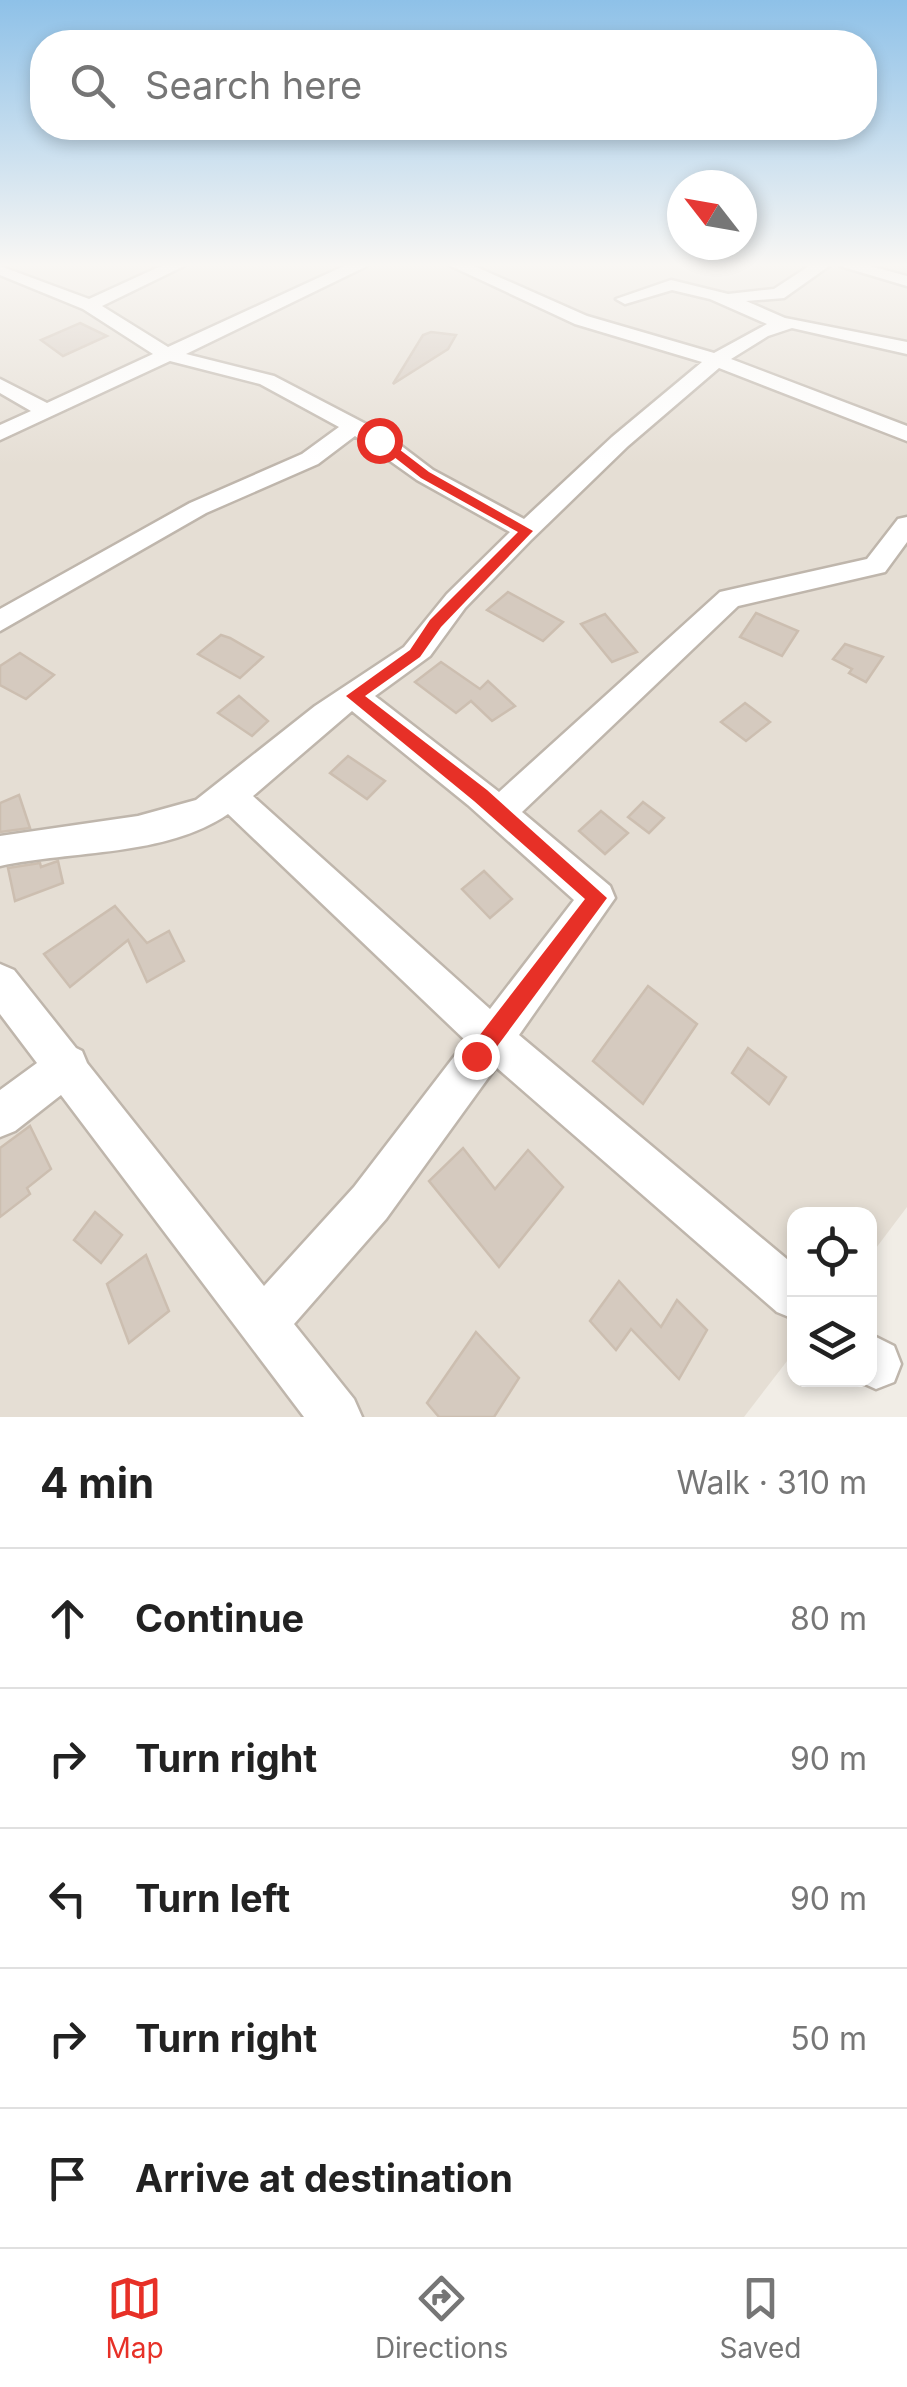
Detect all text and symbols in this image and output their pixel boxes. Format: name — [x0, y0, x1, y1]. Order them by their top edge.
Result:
search box — [30, 30, 877, 140]
icon: search — [65, 58, 120, 113]
text: Search here — [145, 62, 362, 108]
north arrow — [667, 170, 757, 260]
route start — [357, 418, 403, 464]
route end — [454, 1034, 500, 1080]
map controls — [787, 1207, 877, 1387]
button: locate — [787, 1207, 877, 1297]
button: layers — [787, 1297, 877, 1387]
text: 4 min — [40, 1457, 154, 1508]
text: Walk · 310 m — [677, 1463, 867, 1502]
icon: ahead — [40, 1591, 95, 1646]
text: Continue — [135, 1595, 304, 1641]
text: 80 m — [790, 1599, 867, 1638]
icon: right — [40, 1731, 95, 1786]
text: Turn right — [135, 1735, 317, 1781]
text: 90 m — [790, 1739, 867, 1778]
icon: left — [40, 1871, 95, 1926]
text: Turn left — [135, 1875, 290, 1921]
text: 90 m — [790, 1879, 867, 1918]
icon: right — [40, 2011, 95, 2066]
text: Turn right — [135, 2015, 317, 2061]
text: 50 m — [790, 2019, 867, 2058]
icon: arrive — [40, 2151, 95, 2206]
text: Arrive at destination — [135, 2155, 513, 2201]
tab: Map — [106, 2271, 164, 2365]
tab: Directions — [375, 2271, 508, 2365]
tab: Saved — [719, 2271, 801, 2365]

